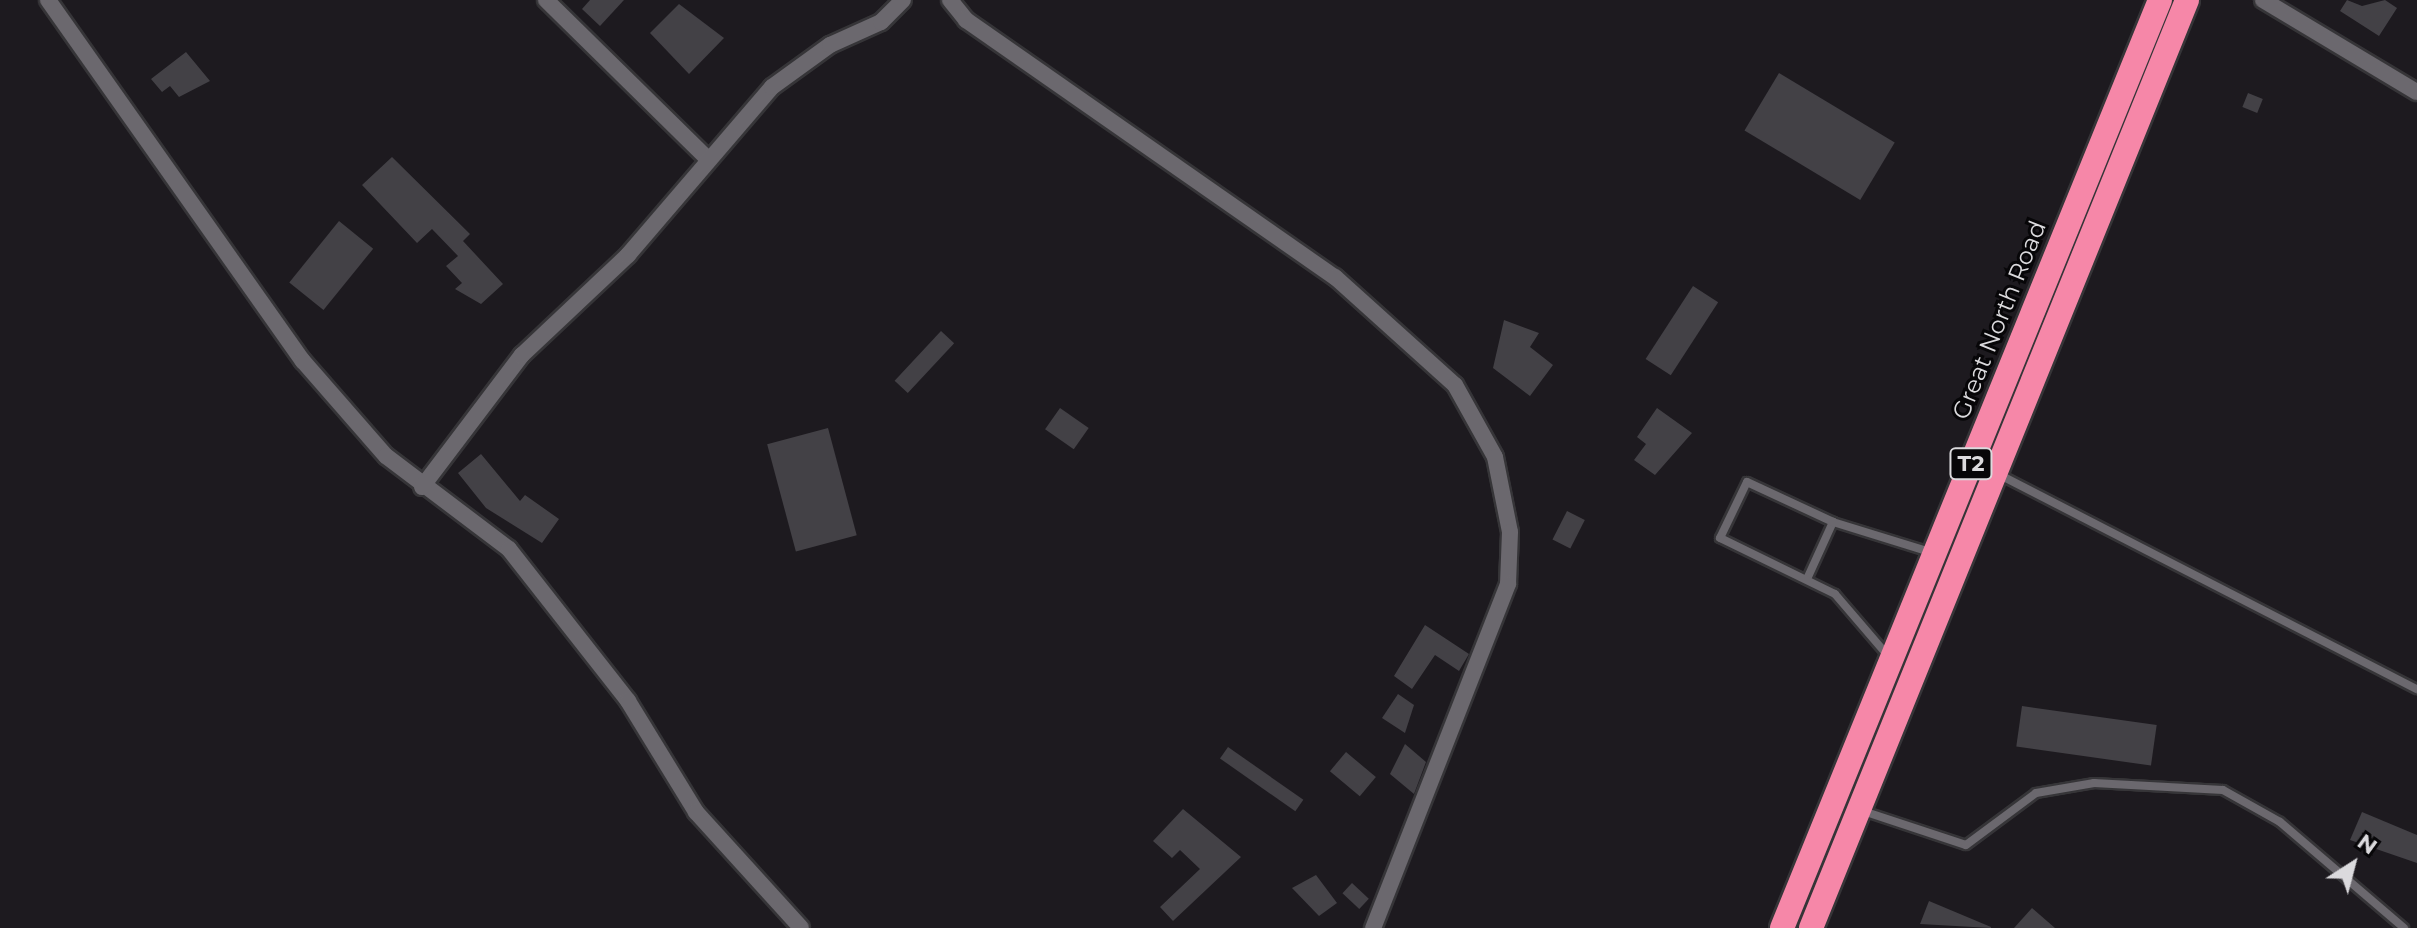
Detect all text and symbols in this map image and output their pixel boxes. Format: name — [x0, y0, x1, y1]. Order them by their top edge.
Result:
street label: Great North Road — [1946, 216, 2052, 424]
road number: T2 — [1949, 446, 1993, 482]
north arrow — [2313, 824, 2393, 904]
text: N — [2352, 828, 2383, 860]

